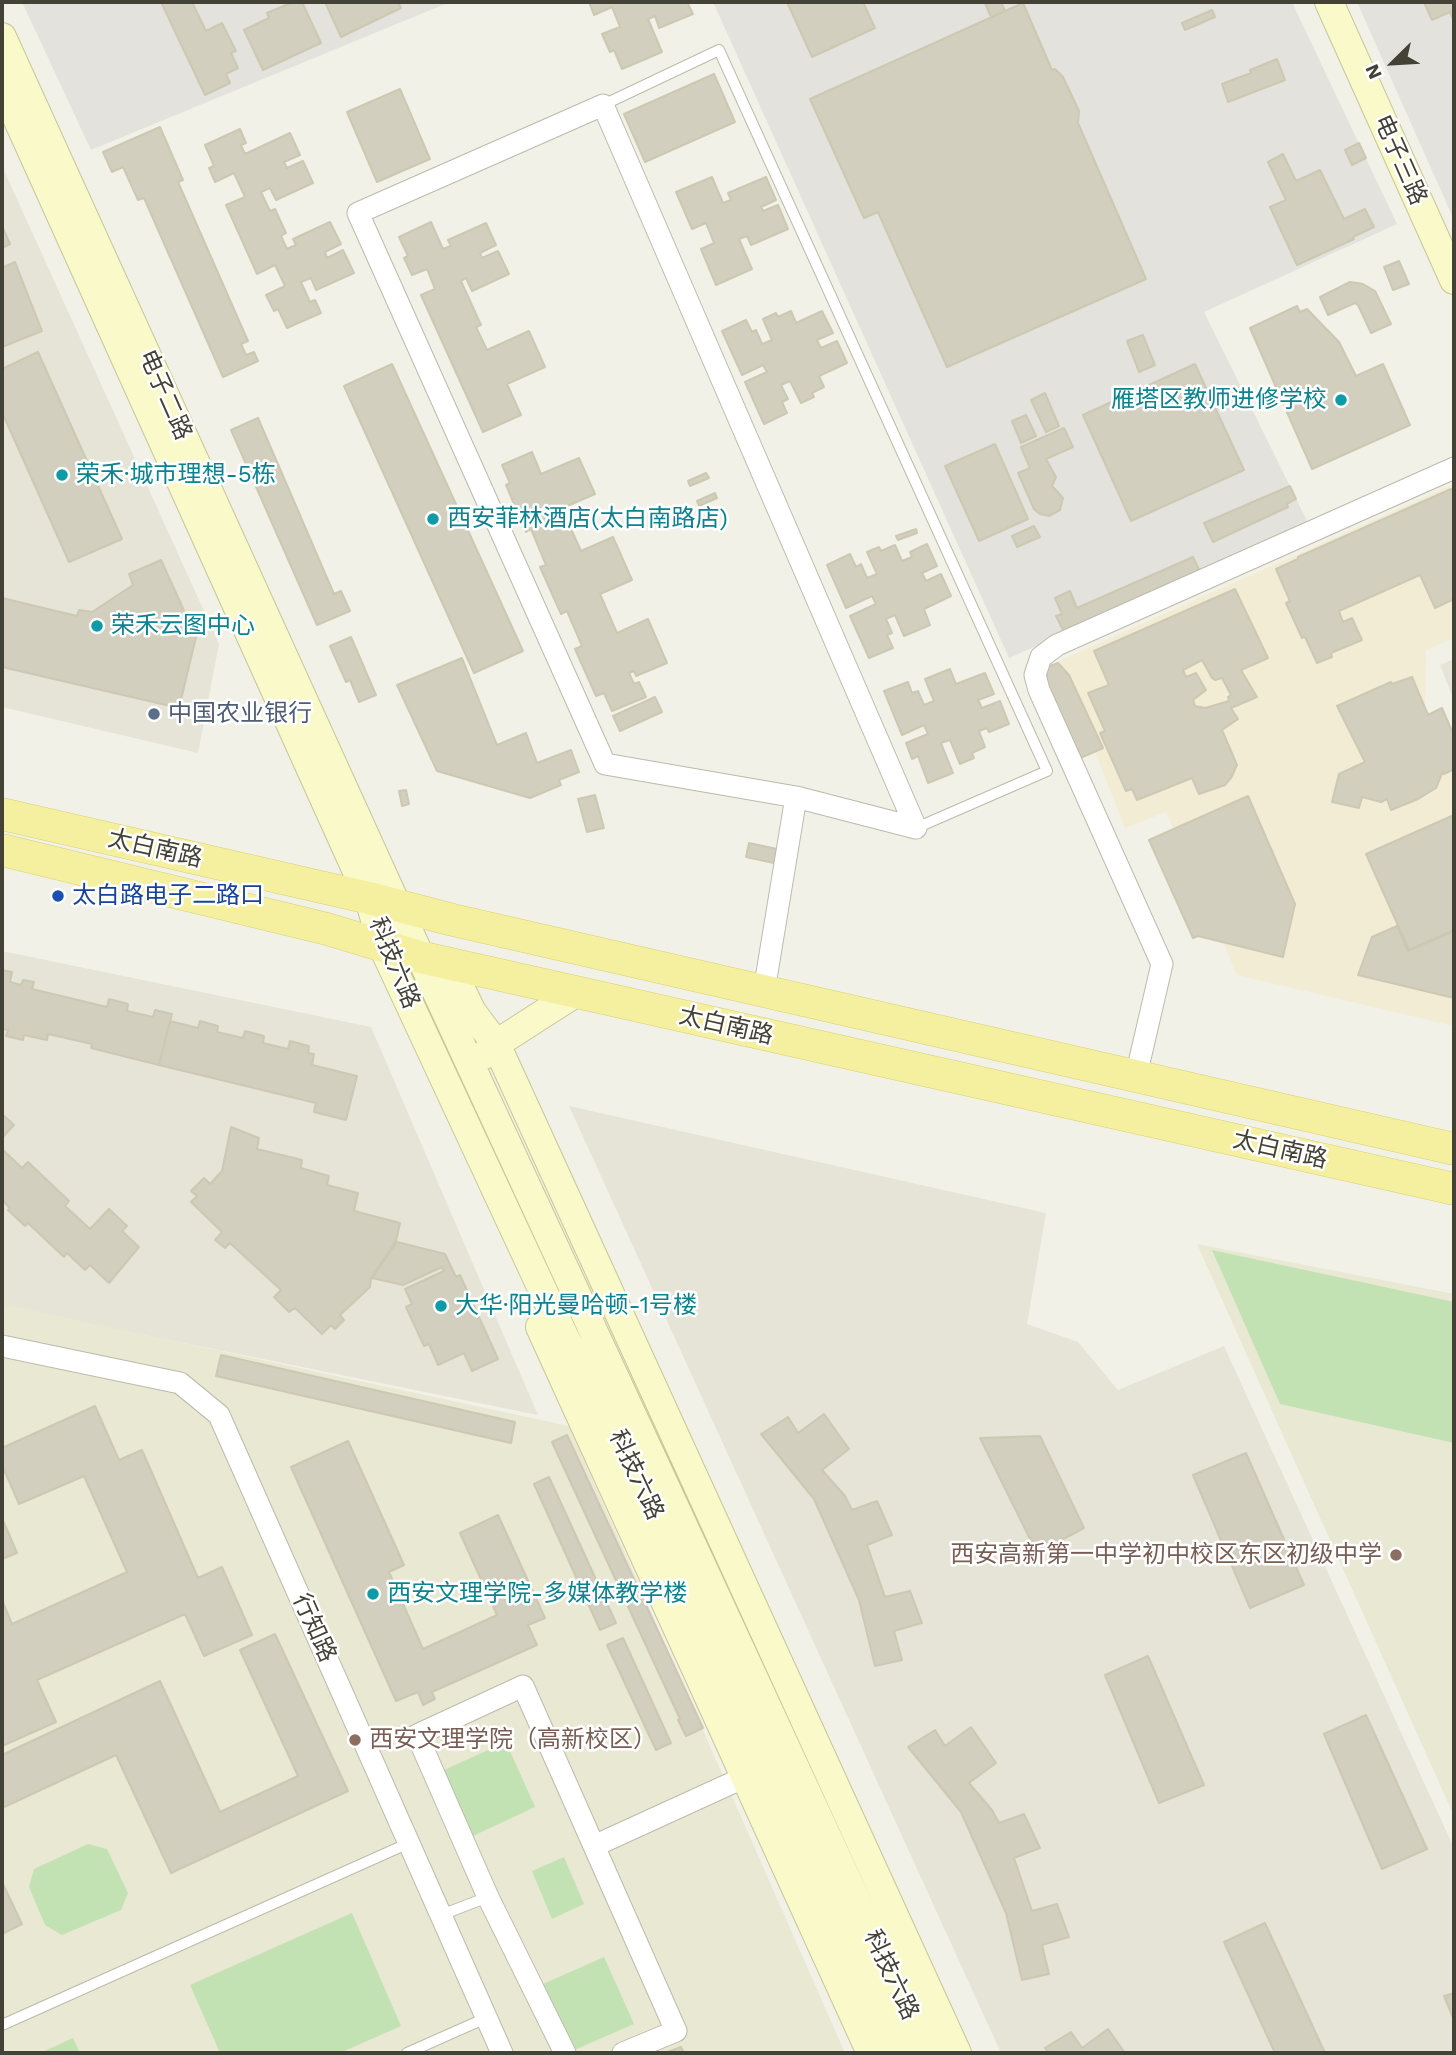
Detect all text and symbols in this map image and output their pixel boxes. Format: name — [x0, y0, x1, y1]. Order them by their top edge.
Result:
north arrow — [1358, 28, 1428, 98]
text: N — [1360, 61, 1387, 83]
street label: 电子三路 — [1367, 110, 1433, 210]
street label: 电子二路 — [132, 345, 198, 445]
place label: 雁塔区教师进修学校 — [1111, 386, 1327, 414]
marker: 雁塔区教师进修学校 — [1333, 392, 1349, 408]
place label: 荣禾·城市理想-5栋 — [76, 461, 276, 489]
marker: 荣禾·城市理想-5栋 — [54, 467, 70, 483]
place label: 西安菲林酒店(太白南路店) — [447, 505, 728, 533]
marker: 西安菲林酒店(太白南路店) — [425, 511, 441, 527]
place label: 荣禾云图中心 — [111, 612, 255, 640]
marker: 荣禾云图中心 — [89, 618, 105, 634]
place label: 中国农业银行 — [168, 700, 312, 728]
marker: 中国农业银行 — [146, 706, 162, 722]
street label: 太白南路 — [105, 824, 205, 874]
place label: 太白路电子二路口 — [72, 882, 264, 910]
marker: 太白路电子二路口 — [50, 888, 66, 904]
street label: 科技六路 — [363, 913, 425, 1013]
street label: 太白南路 — [676, 1001, 776, 1051]
street label: 太白南路 — [1230, 1125, 1330, 1175]
place label: 大华·阳光曼哈顿-1号楼 — [455, 1292, 697, 1320]
marker: 大华·阳光曼哈顿-1号楼 — [433, 1298, 449, 1314]
street label: 科技六路 — [603, 1425, 669, 1525]
place label: 西安高新第一中学初中校区东区初级中学 — [950, 1541, 1382, 1569]
marker: 西安高新第一中学初中校区东区初级中学 — [1388, 1547, 1404, 1563]
place label: 西安文理学院-多媒体教学楼 — [387, 1580, 687, 1608]
marker: 西安文理学院-多媒体教学楼 — [365, 1586, 381, 1602]
street label: 行知路 — [286, 1589, 342, 1667]
place label: 西安文理学院（高新校区） — [369, 1726, 657, 1754]
marker: 西安文理学院（高新校区） — [347, 1732, 363, 1748]
street label: 科技六路 — [858, 1925, 924, 2025]

